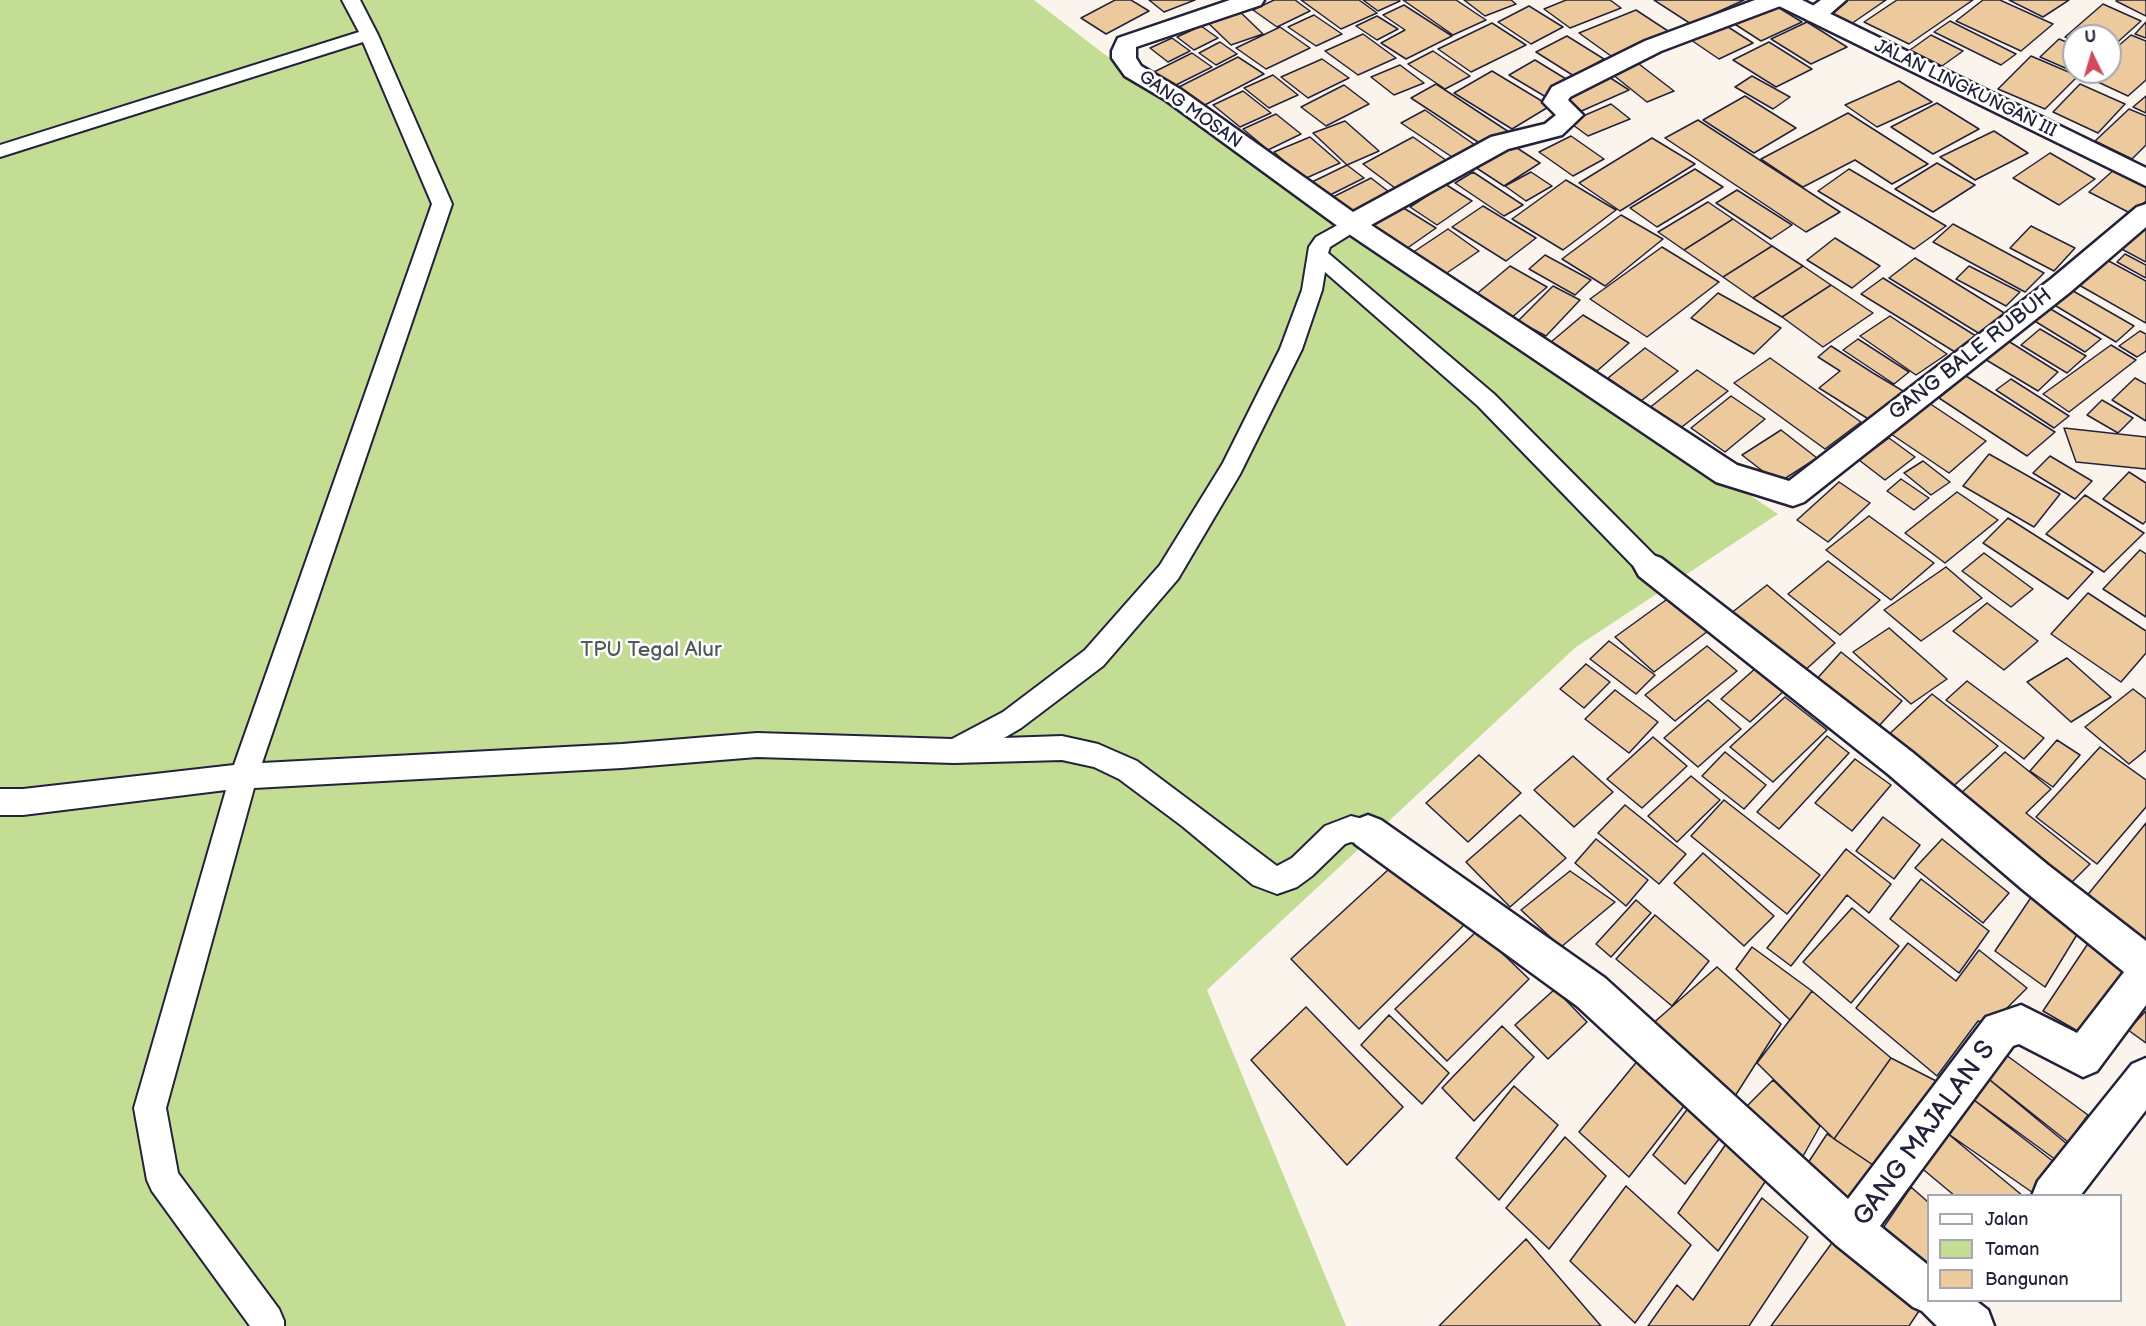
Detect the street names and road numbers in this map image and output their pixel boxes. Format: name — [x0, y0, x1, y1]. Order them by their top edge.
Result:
street label: JALAN LINGKUNGAN III — [1870, 35, 2060, 143]
street label: GANG MOSAN — [1134, 67, 1246, 153]
street label: GANG BALE RUBUH — [1885, 284, 2057, 426]
street label: GANG MAJALAN S — [1847, 1036, 2003, 1232]

